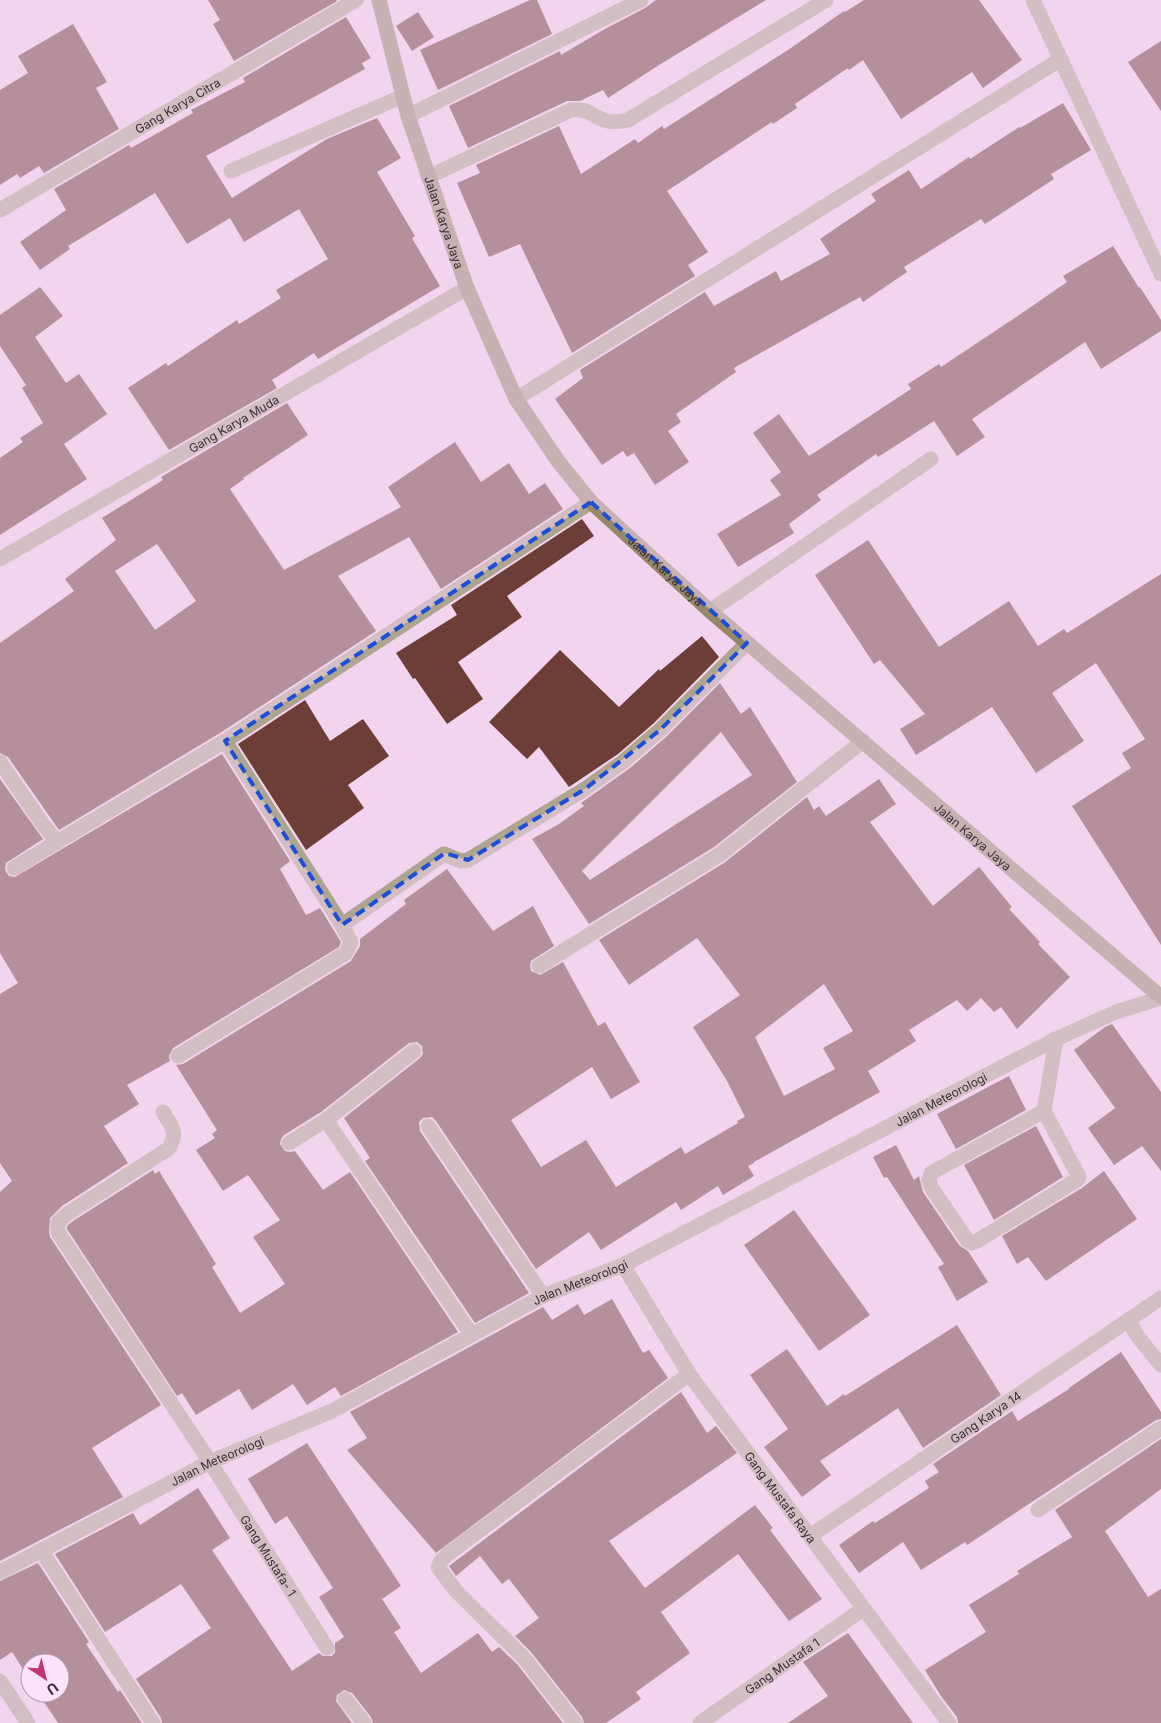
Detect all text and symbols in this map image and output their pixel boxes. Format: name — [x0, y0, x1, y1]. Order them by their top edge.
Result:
street label: Gang Karya Citra — [132, 74, 223, 136]
street label: Jalan Karya Jaya — [422, 174, 467, 271]
street label: Gang Karya Muda — [186, 391, 281, 456]
street label: Jalan Karya Jaya — [625, 532, 707, 609]
street label: Jalan Karya Jaya — [931, 799, 1015, 873]
street label: Jalan Meteorologi — [892, 1069, 989, 1129]
street label: Jalan Meteorologi — [529, 1256, 630, 1308]
street label: Gang Karya 14 — [947, 1388, 1024, 1446]
street label: Jalan Meteorologi — [168, 1433, 266, 1489]
street label: Gang Mustafa Raya — [742, 1448, 820, 1546]
street label: Gang Mustafa- 1 — [237, 1512, 300, 1599]
street label: Gang Mustafa 1 — [742, 1634, 822, 1697]
north arrow — [20, 1653, 70, 1703]
text: U — [44, 1679, 62, 1699]

